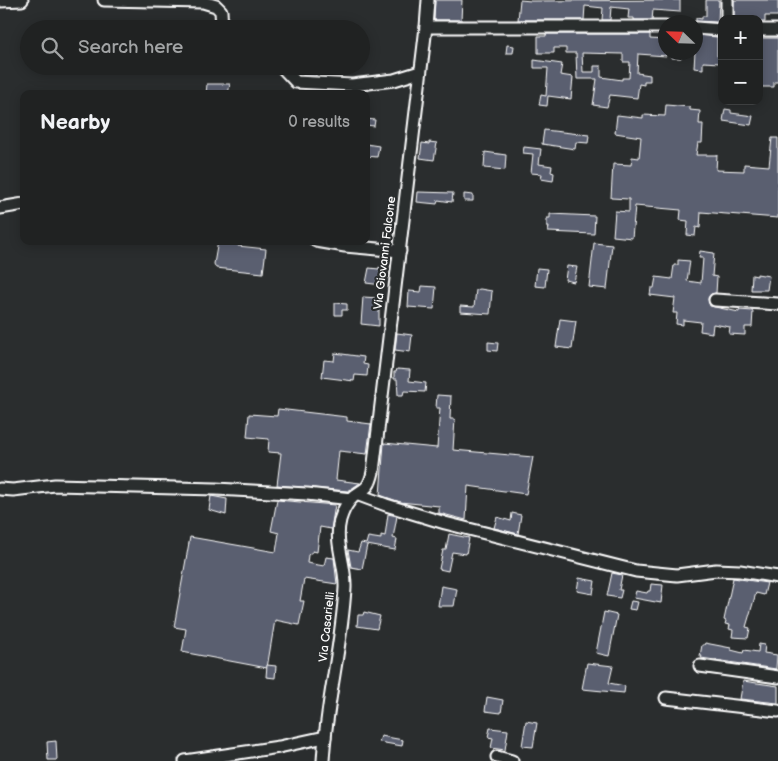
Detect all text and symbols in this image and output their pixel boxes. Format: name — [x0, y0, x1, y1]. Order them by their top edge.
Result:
north arrow — [658, 15, 703, 60]
map controls — [718, 15, 763, 105]
button: + — [718, 15, 763, 60]
search box — [20, 20, 370, 75]
icon: search — [38, 34, 66, 62]
text: Search here — [78, 36, 183, 59]
button: − — [718, 60, 763, 105]
text: Nearby — [40, 110, 110, 135]
text: 0 results — [288, 113, 350, 132]
street label: Via Giovanni Falcone — [371, 195, 399, 311]
street label: Via Casarielli — [316, 591, 338, 663]

